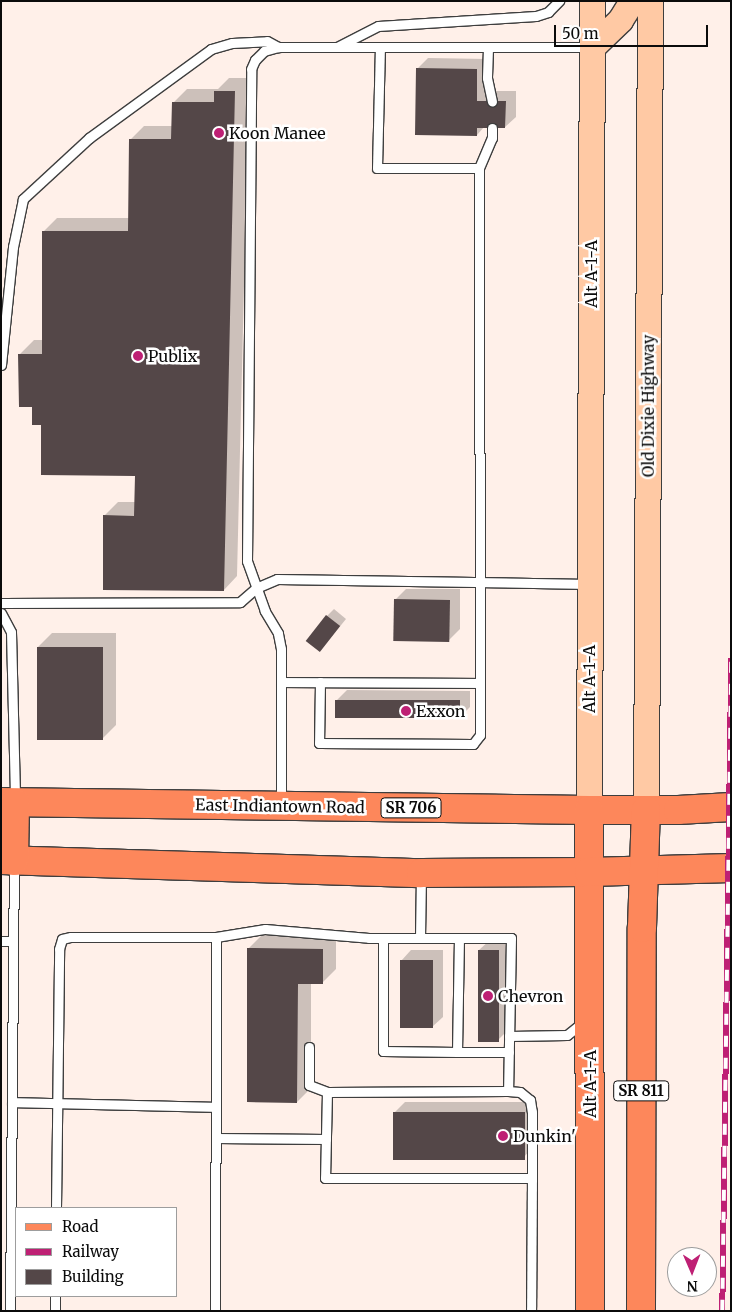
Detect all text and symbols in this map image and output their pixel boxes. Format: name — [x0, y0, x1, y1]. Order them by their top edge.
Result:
scale bar — [557, 15, 711, 47]
text: 50 m — [562, 24, 599, 43]
place label: Koon Manee — [229, 123, 326, 143]
marker: Koon Manee — [213, 127, 225, 139]
street label: Alt A-1-A — [581, 240, 601, 308]
street label: Old Dixie Highway — [638, 335, 658, 477]
place label: Publix — [148, 346, 197, 366]
marker: Publix — [132, 350, 144, 362]
street label: Alt A-1-A — [579, 645, 599, 713]
place label: Exxon — [416, 701, 465, 721]
marker: Exxon — [400, 705, 412, 717]
street label: East Indiantown Road — [195, 795, 365, 817]
road number: SR 706 — [380, 796, 442, 820]
place label: Chevron — [498, 986, 563, 1006]
marker: Chevron — [482, 990, 494, 1002]
street label: Alt A-1-A — [580, 1050, 600, 1118]
road number: SR 811 — [612, 1078, 670, 1104]
place label: Dunkin' — [513, 1126, 576, 1146]
marker: Dunkin' — [497, 1130, 509, 1142]
legend — [15, 1207, 178, 1297]
text: Road — [62, 1217, 98, 1236]
text: Railway — [62, 1242, 119, 1261]
north arrow — [667, 1247, 717, 1297]
text: Building — [62, 1267, 124, 1286]
text: N — [687, 1277, 698, 1295]

